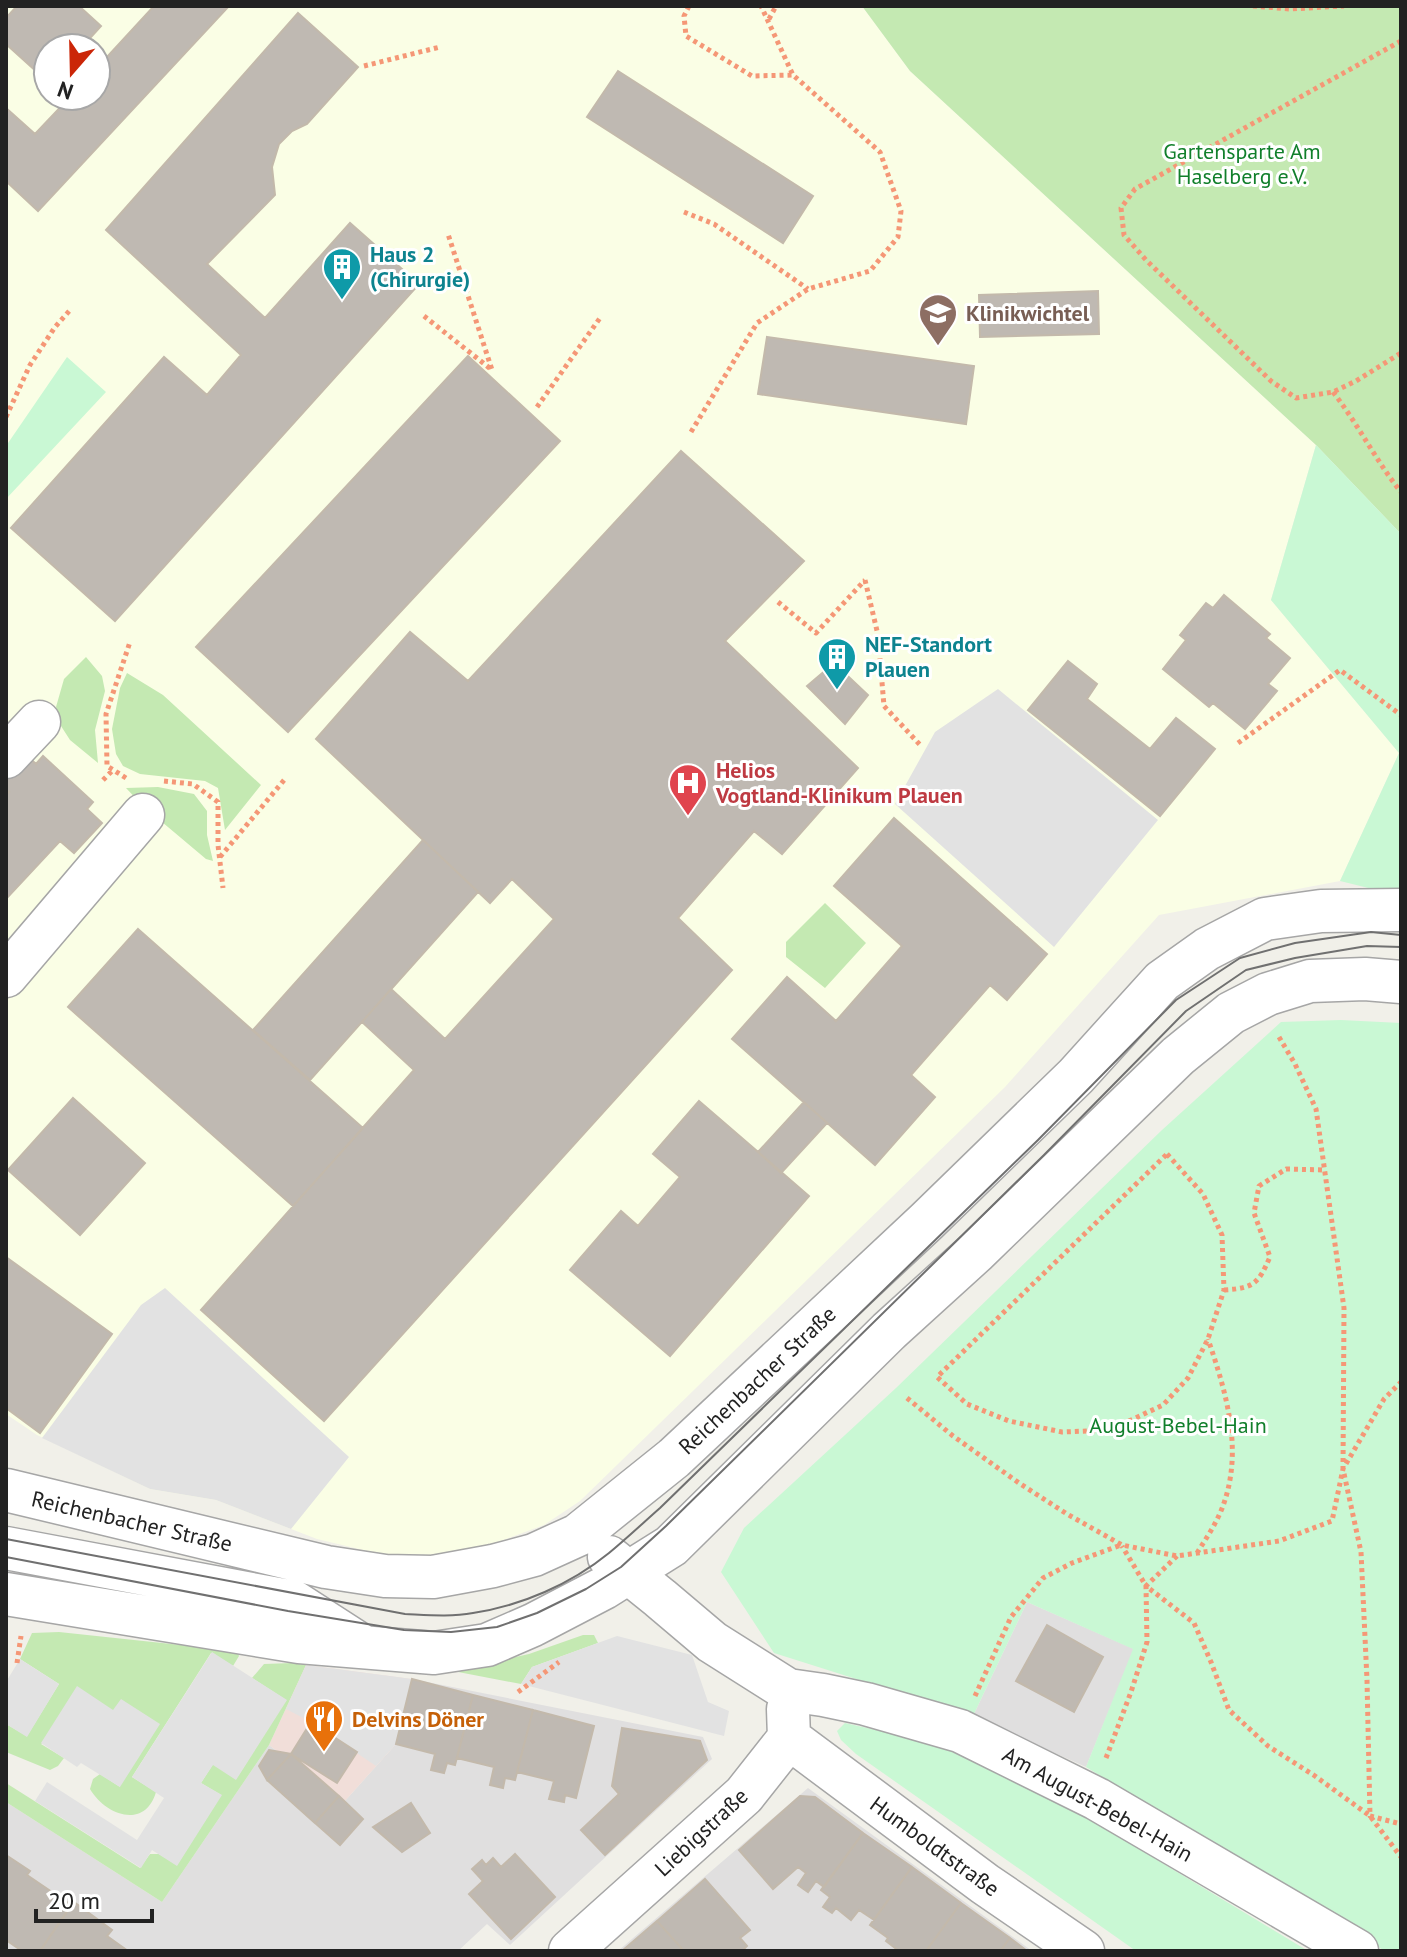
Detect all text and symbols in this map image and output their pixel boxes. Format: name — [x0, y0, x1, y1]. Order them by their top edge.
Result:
north arrow — [32, 32, 112, 112]
text: N — [54, 75, 77, 106]
park label: Gartensparte Am Haselberg e.V. — [1163, 137, 1321, 190]
place label: Haus 2 (Chirurgie) — [370, 240, 470, 293]
building icon: Haus 2 (Chirurgie) — [321, 246, 363, 301]
school or university icon: Klinikwichtel — [917, 292, 959, 347]
place label: Klinikwichtel — [966, 299, 1090, 327]
place label: NEF-Standort Plauen — [865, 630, 992, 683]
building icon: NEF-Standort Plauen — [816, 636, 858, 691]
place label: Helios Vogtland-Klinikum Plauen — [715, 756, 963, 809]
hospital icon: Helios Vogtland-Klinikum Plauen — [667, 762, 709, 817]
street label: Reichenbacher Straße — [672, 1300, 842, 1460]
park label: August-Bebel-Hain — [1089, 1411, 1267, 1439]
street label: Reichenbacher Straße — [29, 1484, 235, 1558]
restaurant icon: Delvins Döner — [303, 1698, 345, 1753]
place label: Delvins Döner — [352, 1705, 484, 1733]
street label: Am August-Bebel-Hain — [998, 1740, 1198, 1868]
street label: Liebigstraße — [649, 1782, 753, 1882]
street label: Humboldtstraße — [865, 1790, 1005, 1902]
scale bar — [36, 1873, 152, 1923]
text: 20 m — [48, 1885, 100, 1916]

